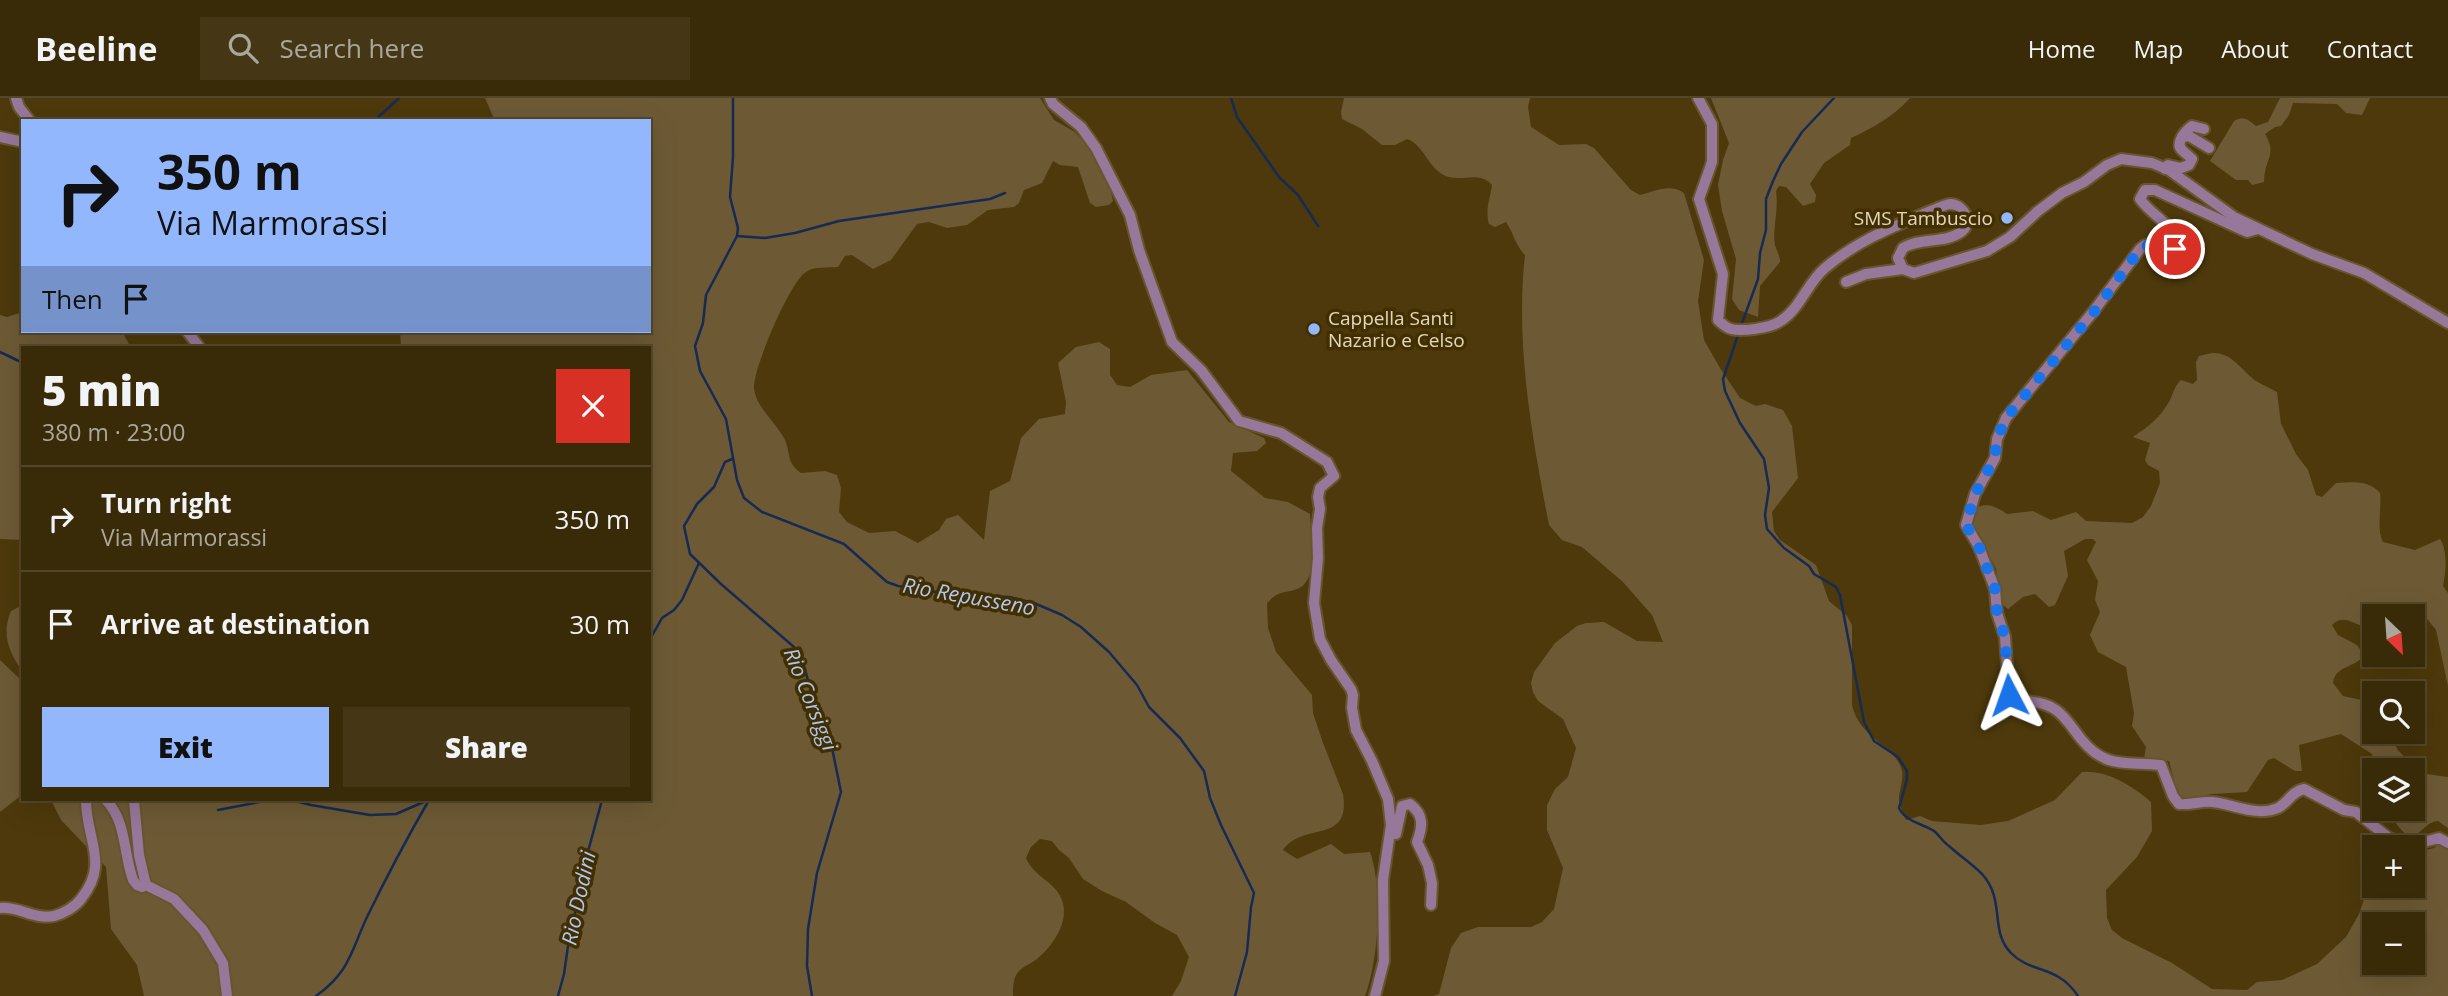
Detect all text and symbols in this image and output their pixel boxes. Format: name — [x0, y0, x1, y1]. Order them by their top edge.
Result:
search box — [200, 17, 690, 80]
text: Beeline — [35, 26, 158, 71]
icon: search — [224, 29, 262, 67]
text: Search here — [280, 30, 424, 66]
text: Home — [2028, 32, 2096, 65]
text: Map — [2134, 32, 2183, 65]
text: About — [2221, 32, 2289, 65]
text: Contact — [2327, 32, 2413, 65]
text: 350 m — [157, 138, 302, 204]
icon: right — [42, 147, 133, 238]
text: Via Marmorassi — [157, 201, 388, 244]
place label: SMS Tambuscio — [1854, 205, 1993, 231]
marker: SMS Tambuscio — [1999, 210, 2015, 226]
pin — [2145, 219, 2205, 279]
icon: arrive — [2156, 230, 2194, 268]
icon: arrive — [117, 280, 155, 318]
text: Then — [42, 281, 103, 317]
place label: Cappella Santi Nazario e Celso — [1328, 305, 1465, 353]
marker: Cappella Santi Nazario e Celso — [1306, 321, 1322, 337]
text: 5 min — [42, 361, 161, 418]
button: close — [556, 369, 630, 443]
text: 380 m · 23:00 — [42, 416, 185, 448]
text: Turn right — [101, 485, 232, 521]
icon: right — [42, 500, 80, 538]
text: 350 m — [555, 501, 630, 537]
text: Via Marmorassi — [101, 521, 267, 553]
water label: Rio Repusseno — [901, 571, 1037, 621]
north arrow — [2362, 604, 2426, 667]
map controls — [2362, 604, 2425, 975]
icon: arrive — [42, 605, 80, 643]
text: Arrive at destination — [101, 606, 370, 642]
text: 30 m — [569, 606, 630, 642]
water label: Rio Corsiggi — [778, 643, 845, 755]
position arrow — [1972, 658, 2046, 732]
button: search — [2362, 681, 2425, 744]
button: Exit — [42, 707, 329, 787]
button: Share — [343, 707, 630, 787]
button: layers — [2362, 758, 2425, 821]
button: + — [2362, 835, 2425, 898]
water label: Rio Dodini — [554, 848, 602, 948]
button: − — [2362, 912, 2425, 975]

